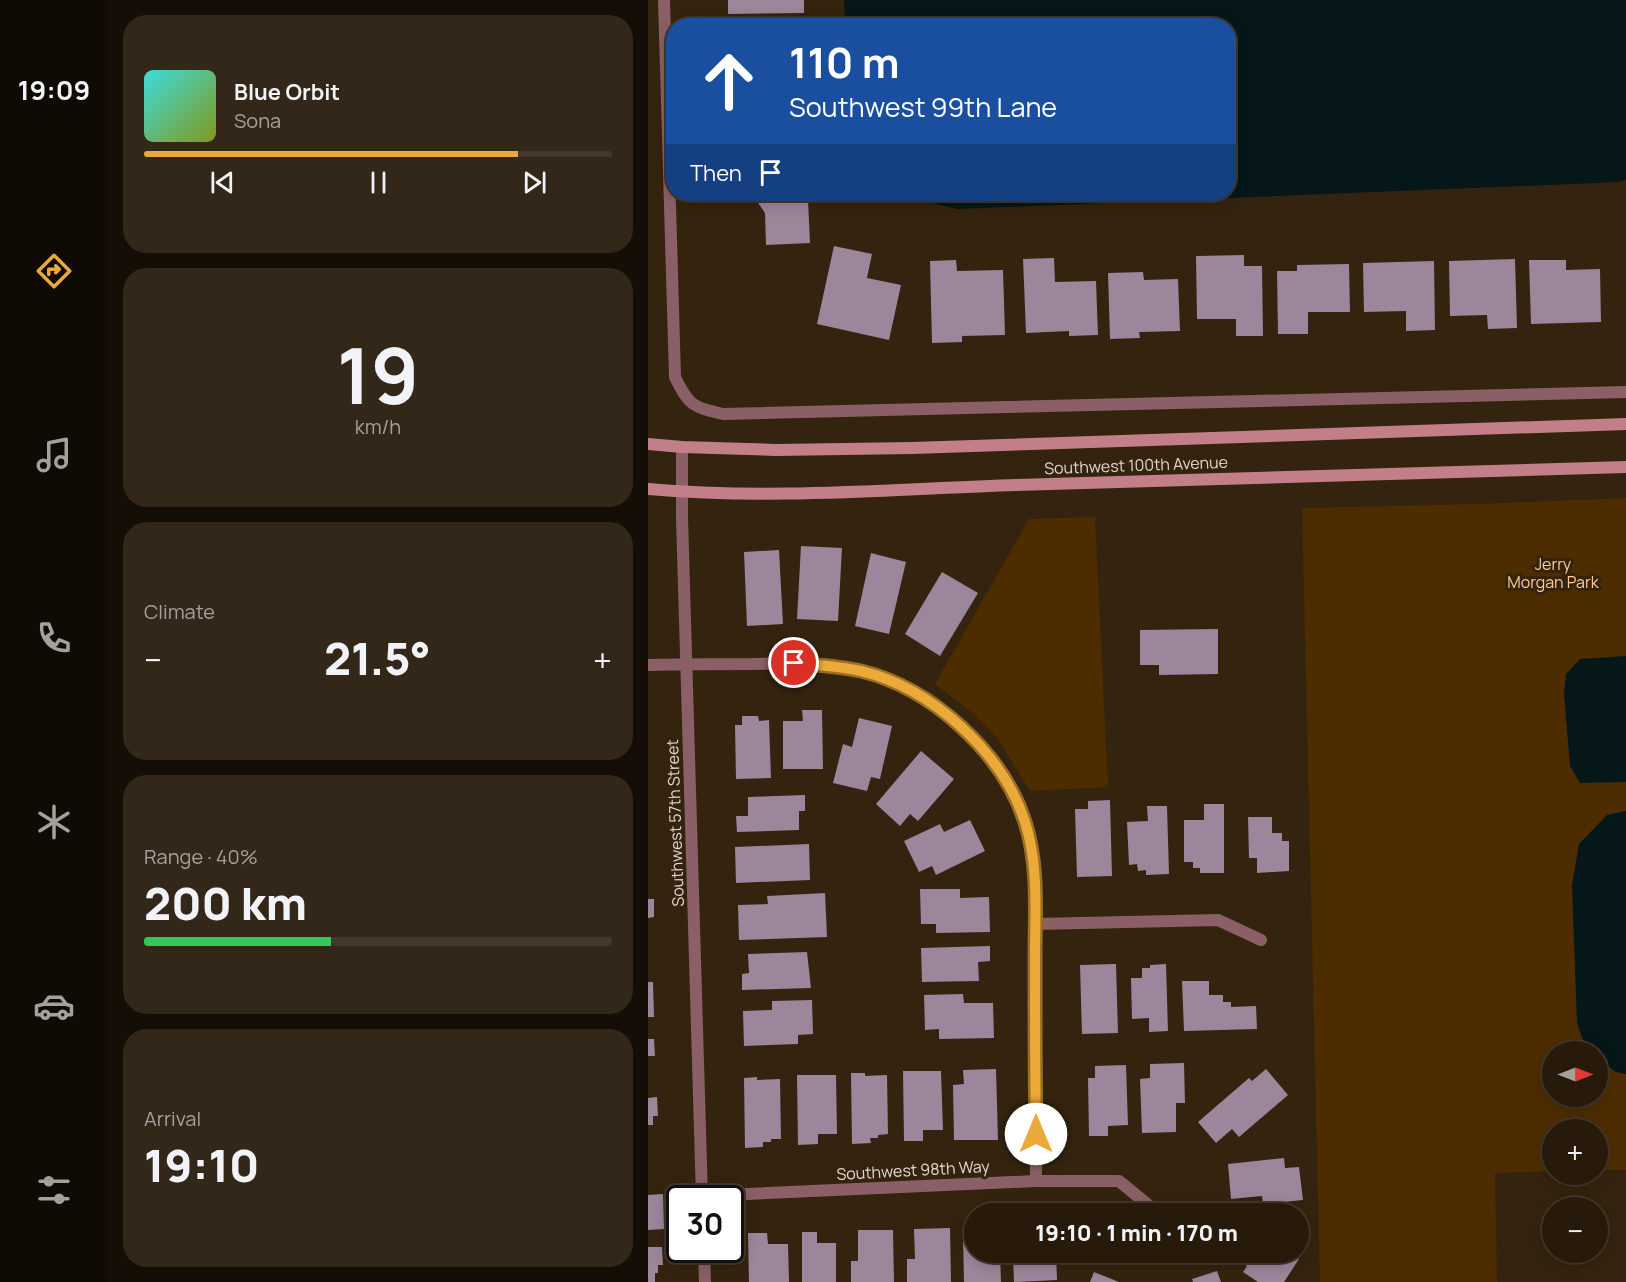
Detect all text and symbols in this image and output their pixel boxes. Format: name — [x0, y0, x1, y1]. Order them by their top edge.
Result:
text: 110 m — [789, 33, 900, 91]
icon: ahead — [690, 42, 768, 120]
text: 19:09 — [18, 71, 90, 108]
text: Blue Orbit — [234, 77, 340, 107]
text: Southwest 99th Lane — [789, 88, 1057, 125]
text: Sona — [234, 107, 281, 134]
icon: arrive — [754, 156, 787, 189]
text: Then — [690, 158, 742, 188]
icon: previous — [206, 166, 239, 199]
icon: pause — [362, 166, 395, 199]
icon: next — [518, 166, 551, 199]
icon: directions — [33, 250, 75, 292]
text: 19 — [337, 321, 419, 427]
text: km/h — [355, 413, 401, 440]
icon: music — [33, 434, 75, 476]
street label: Southwest 100th Avenue — [1044, 451, 1228, 479]
park label: Jerry Morgan Park — [1507, 553, 1600, 593]
text: Climate — [144, 598, 215, 625]
icon: phone — [33, 617, 75, 659]
text: 21.5° — [324, 627, 431, 689]
text: − — [144, 637, 162, 682]
text: + — [593, 637, 612, 682]
pin — [768, 637, 819, 688]
icon: arrive — [777, 646, 810, 679]
street label: Southwest 57th Street — [661, 739, 689, 907]
icon: climate — [33, 801, 75, 843]
text: Range · 40% — [144, 843, 258, 870]
text: 200 km — [144, 872, 307, 934]
icon: car — [33, 985, 75, 1027]
north arrow — [1542, 1041, 1608, 1107]
map controls — [1542, 1041, 1608, 1263]
position arrow — [1004, 1102, 1068, 1166]
text: Arrival — [144, 1105, 201, 1132]
button: + — [1542, 1119, 1608, 1185]
text: 19:10 — [144, 1134, 259, 1196]
street label: Southwest 98th Way — [836, 1155, 991, 1185]
icon: filters — [33, 1169, 75, 1211]
speed limit sign: 30 — [666, 1185, 744, 1263]
button: − — [1542, 1197, 1608, 1263]
text: 19:10 · 1 min · 170 m — [1035, 1218, 1238, 1248]

